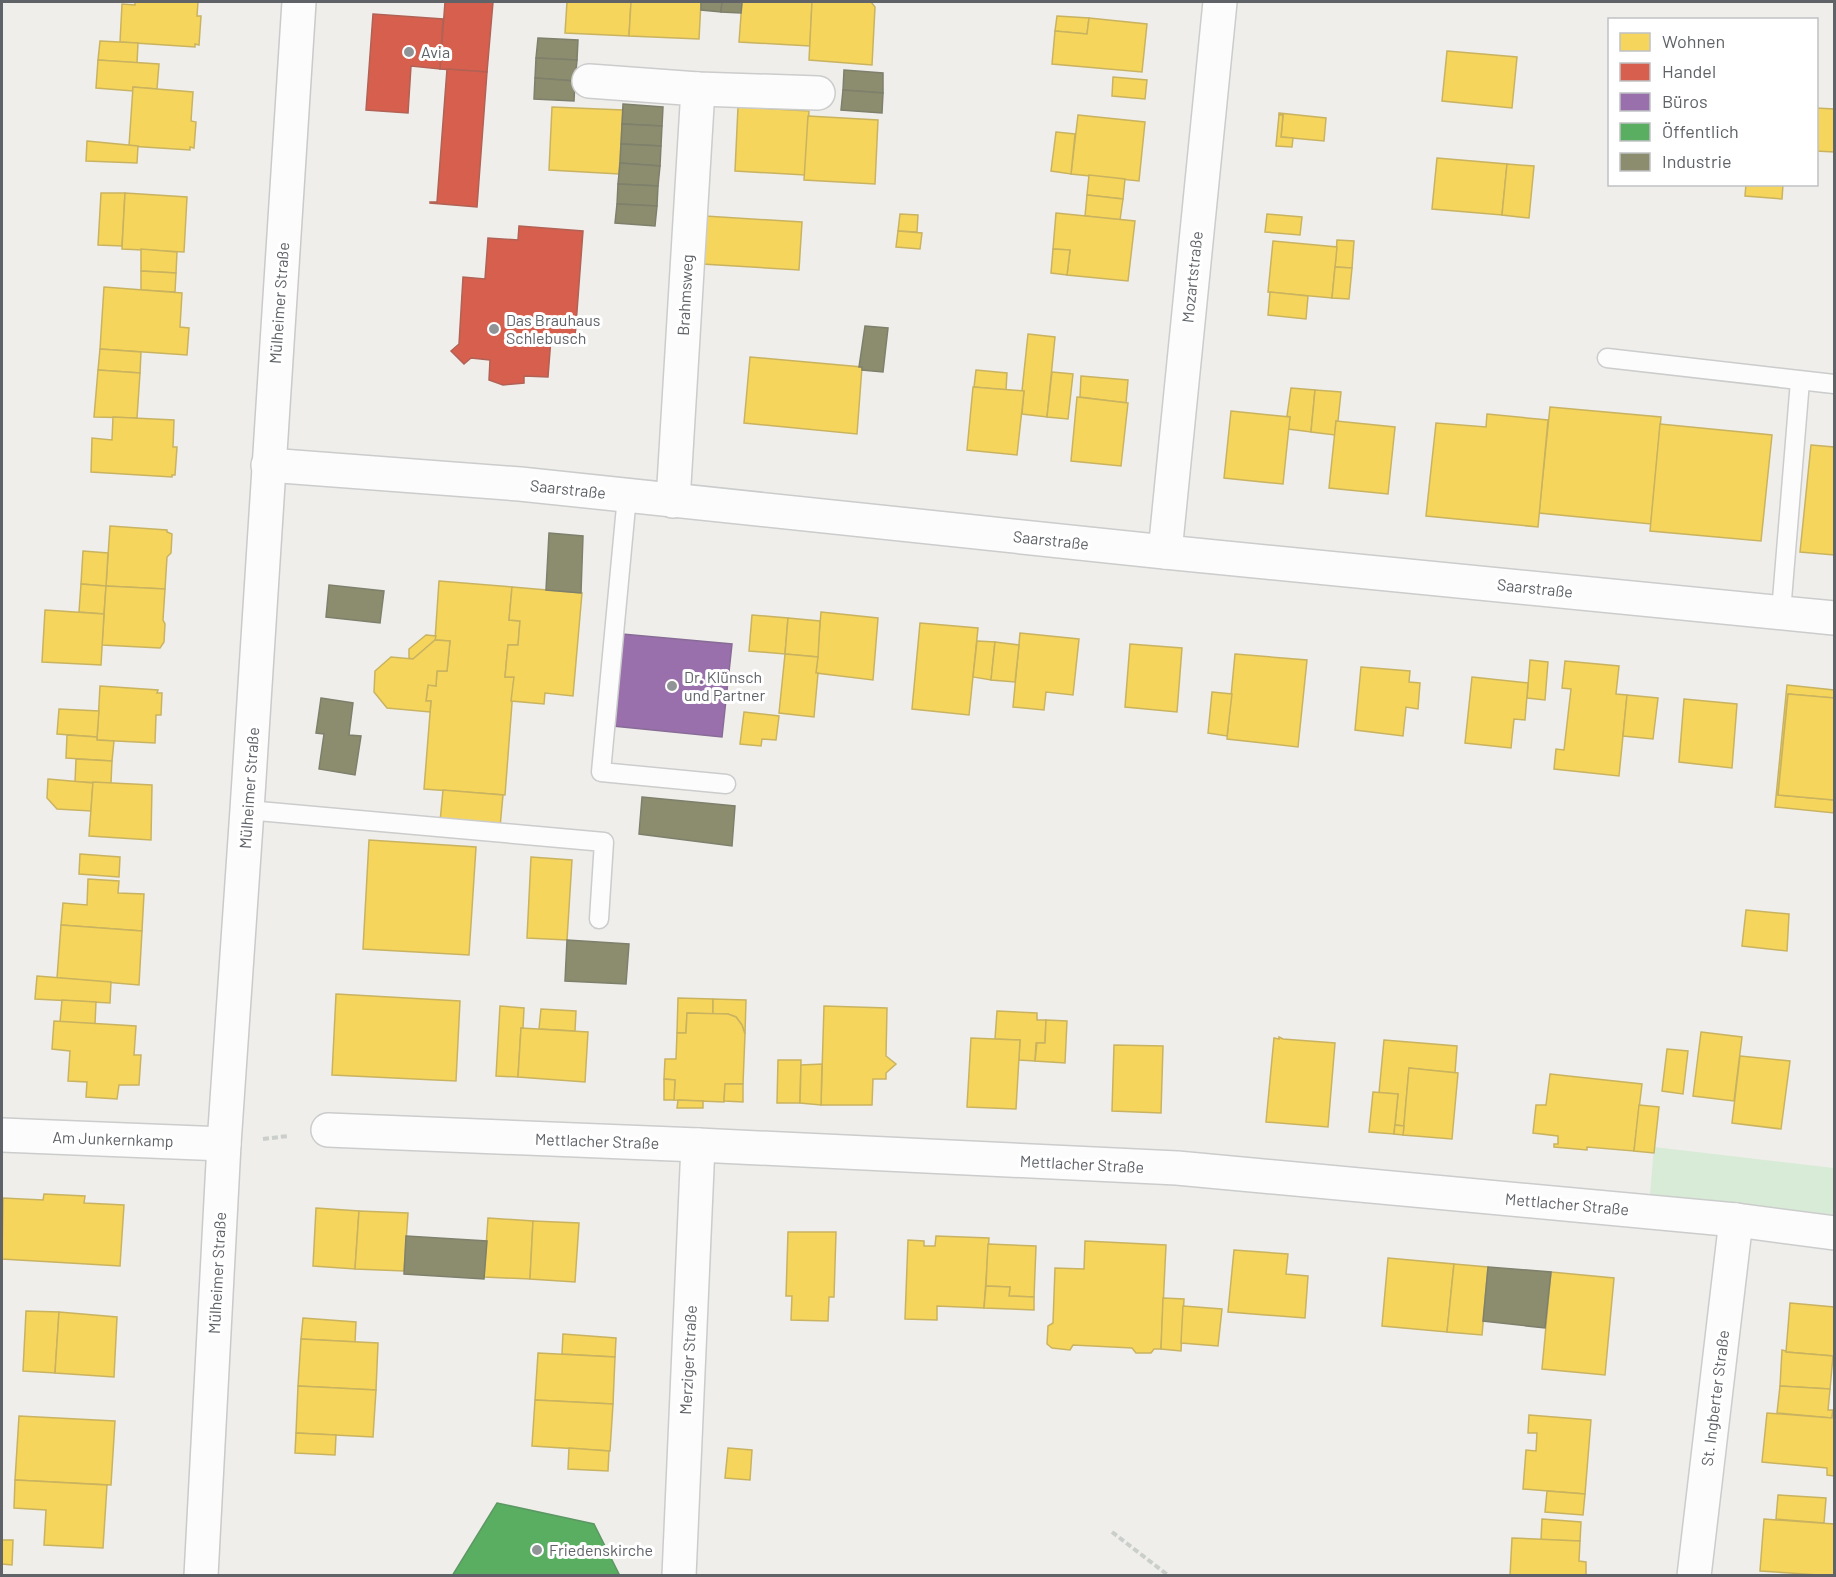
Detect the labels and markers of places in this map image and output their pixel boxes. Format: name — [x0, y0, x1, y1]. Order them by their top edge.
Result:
place label: Avia — [421, 42, 450, 61]
marker: Avia — [402, 45, 416, 59]
place label: Das Brauhaus Schlebusch — [506, 310, 601, 347]
marker: Das Brauhaus Schlebusch — [487, 322, 501, 336]
place label: Dr. Klünsch und Partner — [684, 667, 766, 704]
marker: Dr. Klünsch und Partner — [665, 679, 679, 693]
place label: Friedenskirche — [549, 1540, 653, 1559]
marker: Friedenskirche — [530, 1543, 544, 1557]

